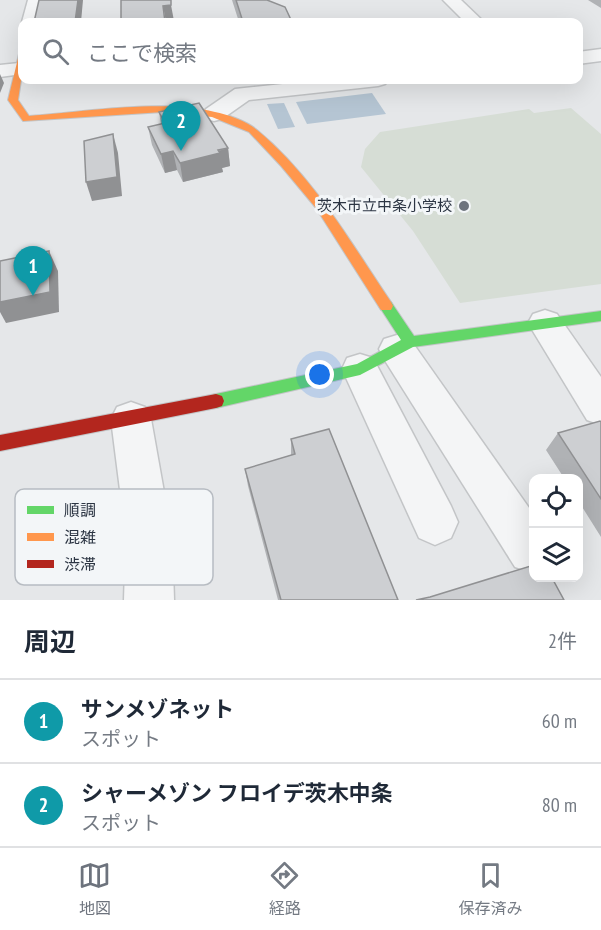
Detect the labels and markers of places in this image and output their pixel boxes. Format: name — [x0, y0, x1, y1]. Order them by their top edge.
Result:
pin: 2 — [162, 102, 201, 151]
place label: 茨木市立中条小学校 — [317, 196, 452, 215]
marker: 茨木市立中条小学校 — [457, 199, 471, 213]
pin: 1 — [14, 246, 52, 296]

